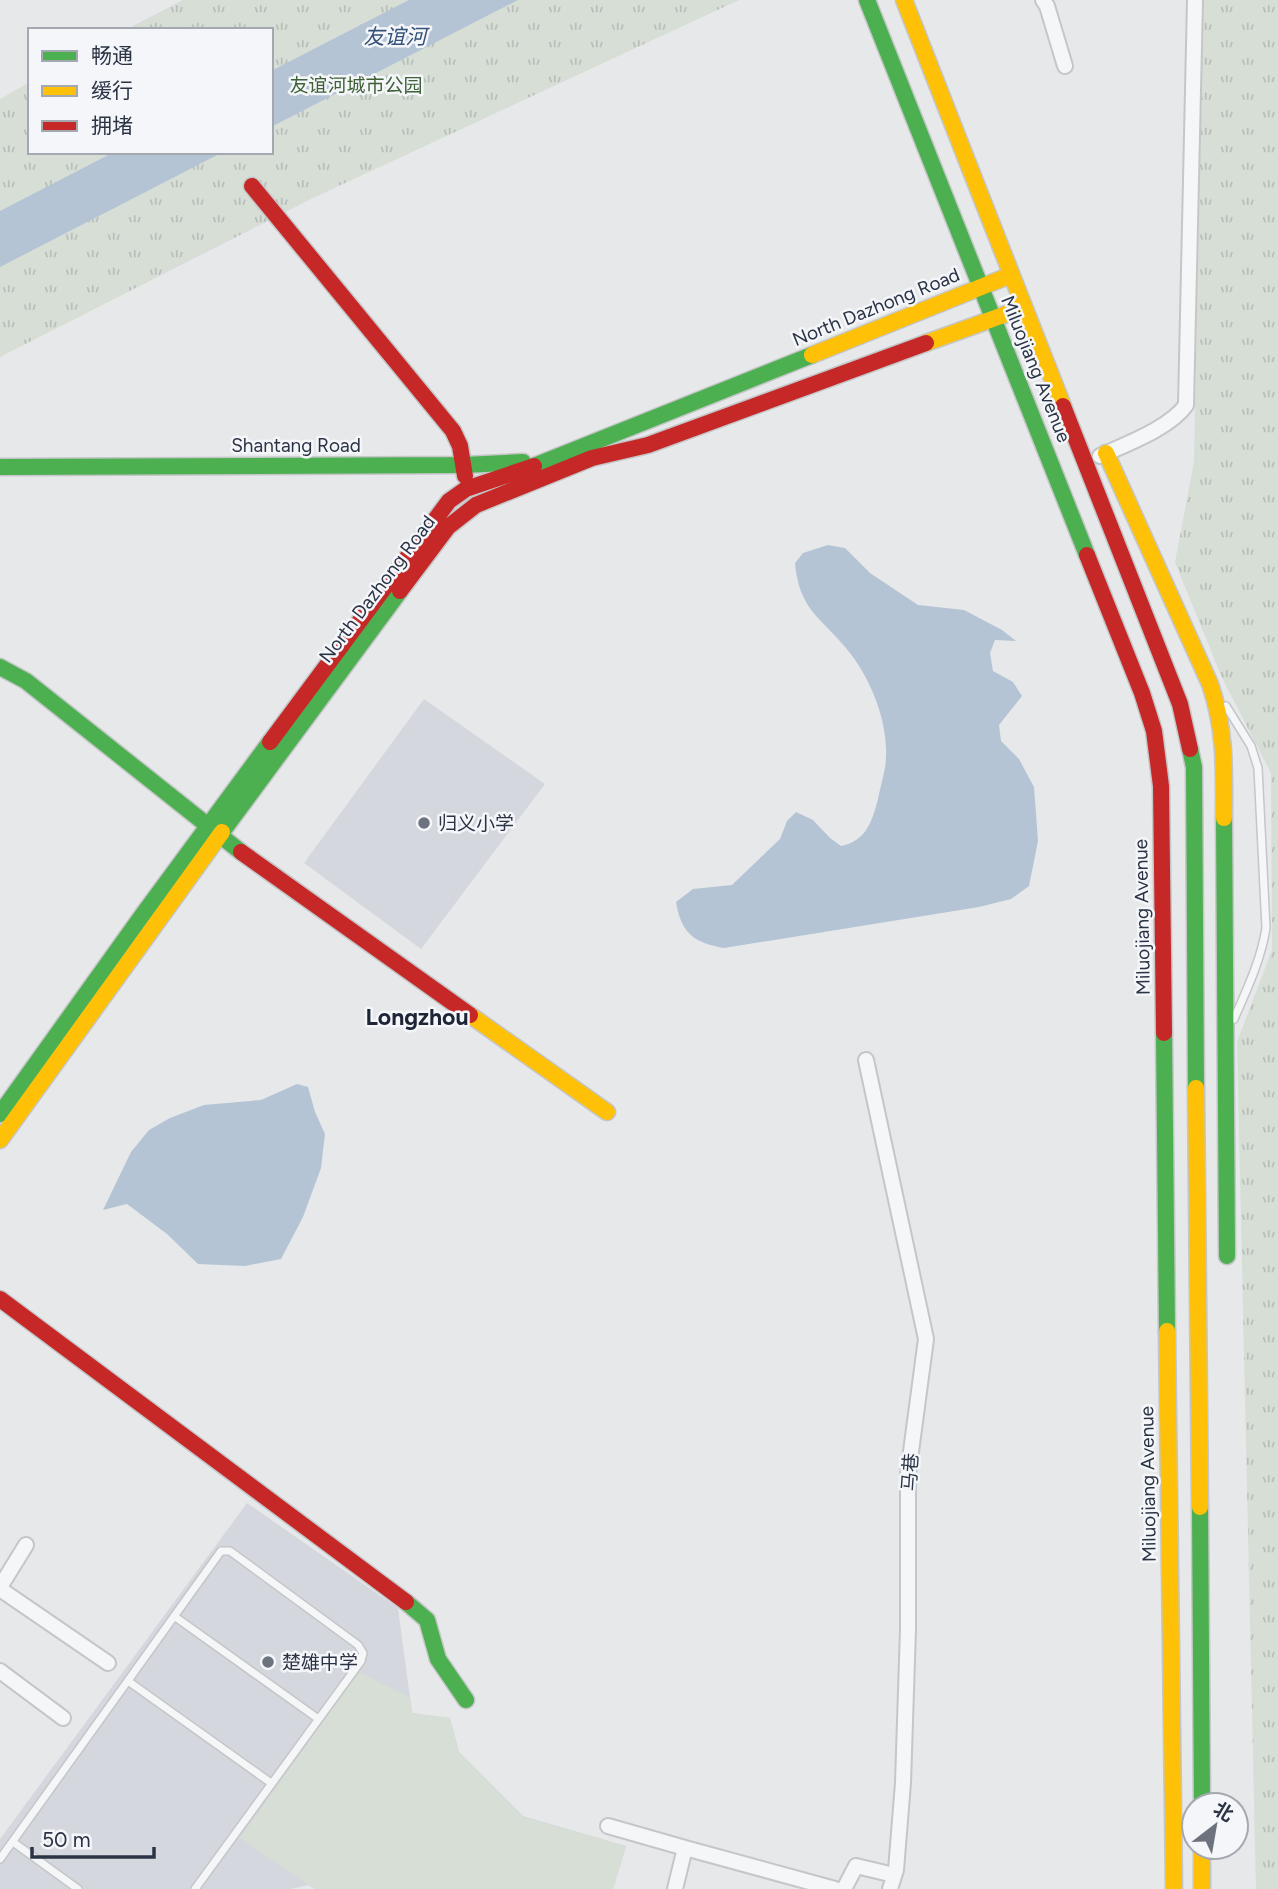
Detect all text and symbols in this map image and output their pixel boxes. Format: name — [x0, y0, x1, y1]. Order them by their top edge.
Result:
water label: 友谊河 — [364, 24, 430, 49]
legend — [28, 28, 273, 154]
text: 畅通 — [91, 43, 133, 68]
park label: 友谊河城市公园 — [289, 74, 423, 97]
text: 缓行 — [91, 78, 133, 103]
text: 拥堵 — [91, 113, 133, 138]
street label: North Dazhong Road — [789, 263, 963, 351]
street label: Miluojiang Avenue — [996, 292, 1076, 446]
street label: Shantang Road — [231, 434, 361, 457]
street label: North Dazhong Road — [314, 511, 440, 667]
place label: 归义小学 — [438, 812, 514, 835]
marker: 归义小学 — [416, 815, 432, 831]
street label: Miluojiang Avenue — [1129, 839, 1155, 995]
district label: Longzhou — [365, 1003, 469, 1031]
street label: Miluojiang Avenue — [1135, 1406, 1161, 1562]
street label: 马巷 — [897, 1452, 923, 1492]
place label: 楚雄中学 — [282, 1651, 358, 1674]
marker: 楚雄中学 — [260, 1654, 276, 1670]
north arrow — [1180, 1791, 1250, 1861]
text: 北 — [1209, 1797, 1238, 1827]
scale bar — [32, 1815, 154, 1859]
text: 50 m — [42, 1827, 91, 1852]

